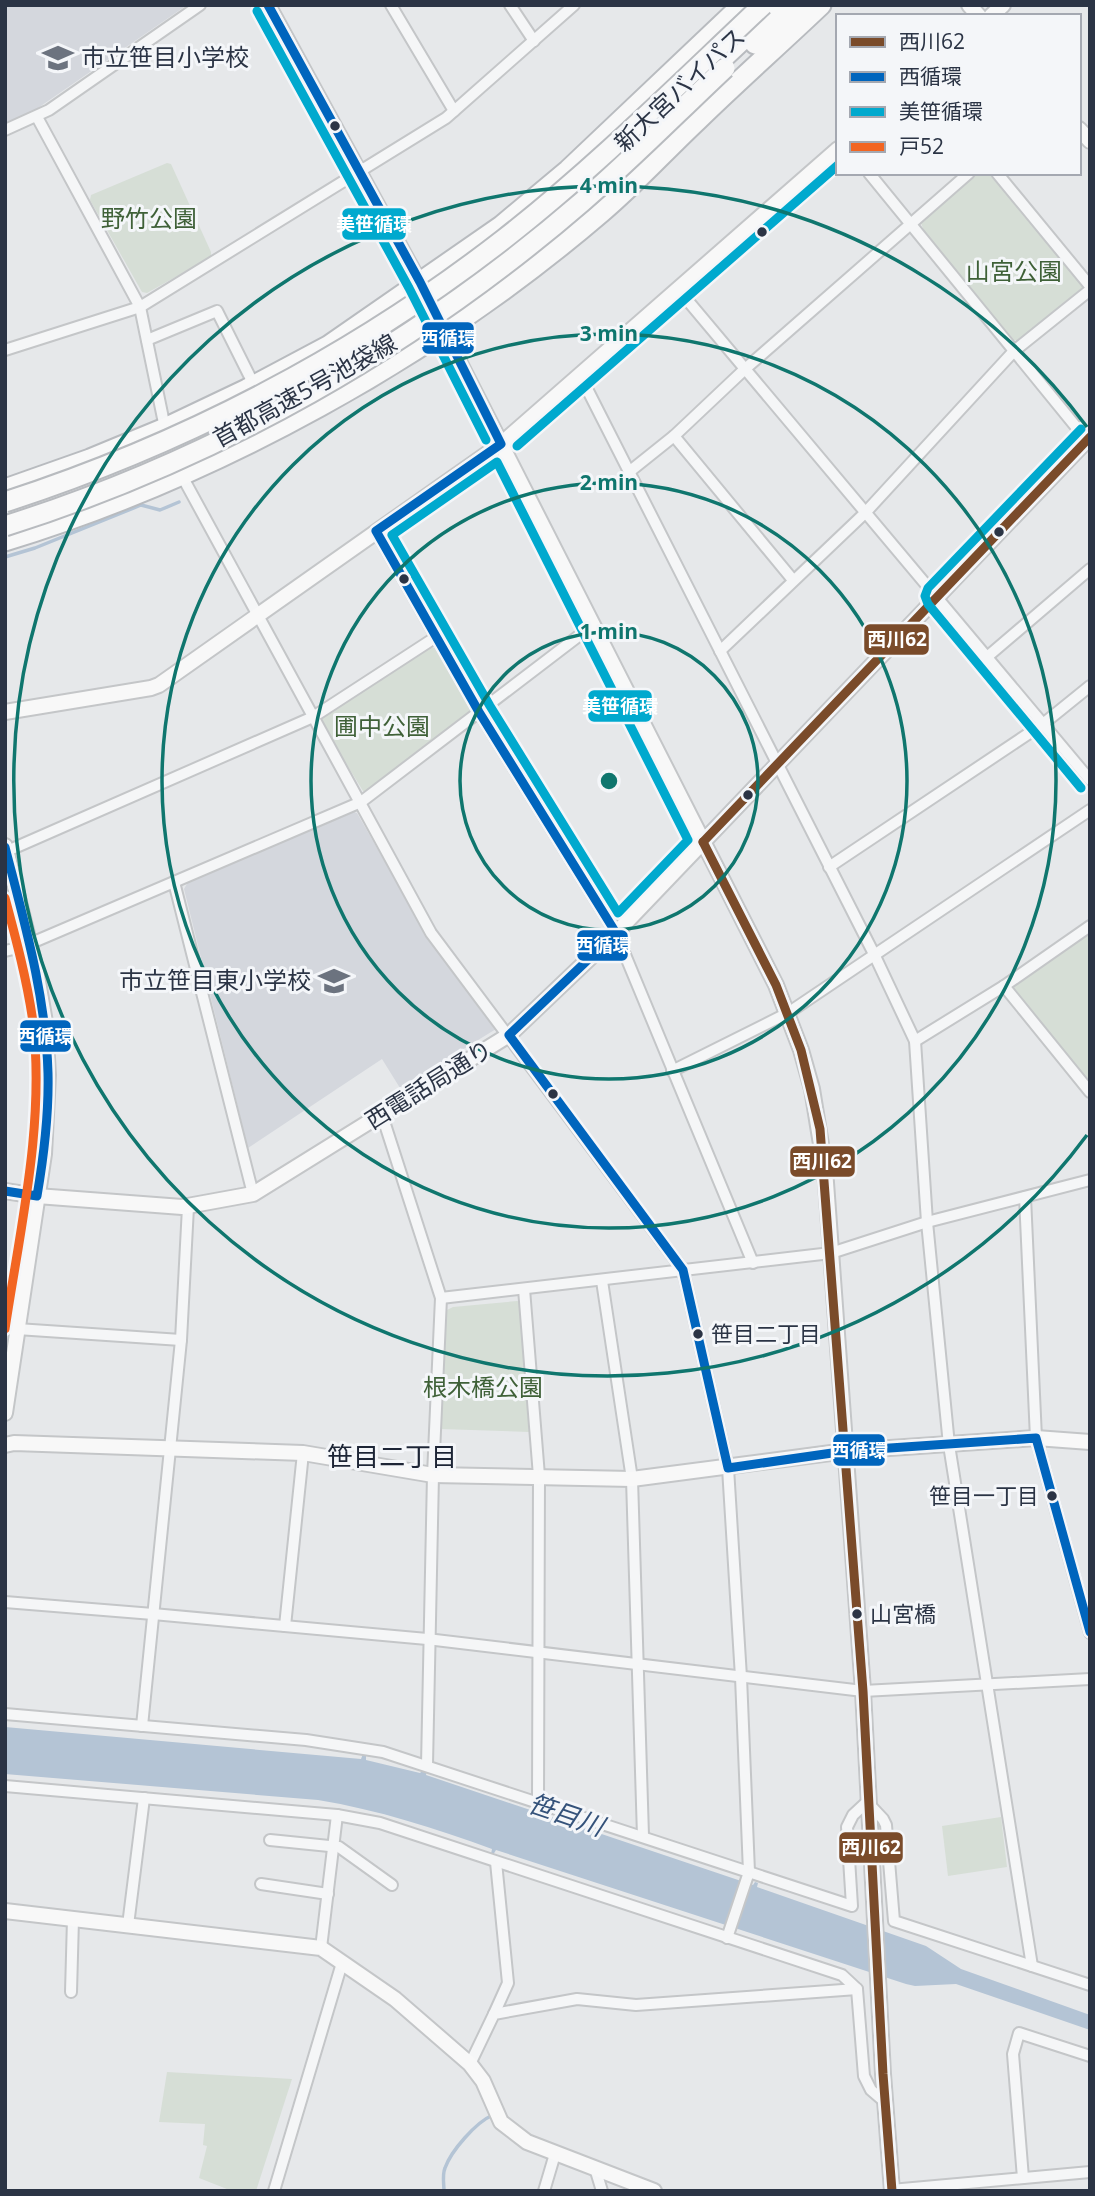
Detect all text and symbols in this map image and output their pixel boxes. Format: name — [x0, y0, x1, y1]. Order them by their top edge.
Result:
legend — [836, 14, 1081, 175]
street label: 新大宮バイパス — [606, 20, 751, 158]
text: 西川62 — [899, 27, 965, 55]
place label: 市立笹目小学校 — [81, 40, 249, 73]
school or university icon: 市立笹目小学校 — [41, 41, 75, 75]
text: 西循環 — [899, 62, 962, 90]
text: 美笹循環 — [899, 97, 983, 125]
unlabelled marker — [328, 119, 342, 133]
text: 戸52 — [899, 132, 944, 160]
text: 4 min — [580, 171, 638, 199]
park label: 野竹公園 — [101, 201, 197, 234]
line badge: 美笹循環 — [341, 207, 407, 241]
text: 美笹循環 — [336, 211, 412, 237]
unlabelled marker — [755, 225, 769, 239]
park label: 山宮公園 — [966, 254, 1062, 287]
text: 3 min — [580, 319, 638, 347]
line badge: 西循環 — [421, 321, 475, 355]
street label: 首都高速5号池袋線 — [206, 325, 402, 454]
text: 西循環 — [419, 325, 477, 351]
text: 2 min — [580, 468, 638, 496]
unlabelled marker — [992, 525, 1006, 539]
unlabelled marker — [397, 572, 411, 586]
text: 1 min — [580, 617, 638, 645]
line badge: 西川62 — [863, 623, 930, 656]
text: 西川62 — [867, 626, 927, 652]
line badge: 美笹循環 — [587, 689, 653, 723]
text: 美笹循環 — [582, 693, 658, 719]
park label: 圃中公園 — [334, 709, 430, 742]
centre of rings — [597, 769, 621, 793]
unlabelled marker — [741, 788, 755, 802]
line badge: 西循環 — [576, 929, 629, 962]
text: 西循環 — [574, 932, 632, 958]
place label: 市立笹目東小学校 — [119, 963, 311, 996]
school or university icon: 市立笹目東小学校 — [317, 964, 351, 998]
line badge: 西循環 — [19, 1019, 72, 1053]
text: 西循環 — [16, 1023, 74, 1049]
street label: 西電話局通り — [358, 1032, 498, 1136]
unlabelled marker — [546, 1087, 560, 1101]
line badge: 西川62 — [789, 1145, 856, 1178]
text: 西川62 — [792, 1148, 852, 1174]
place label: 笹目二丁目 — [711, 1318, 821, 1348]
marker: 笹目二丁目 — [691, 1327, 705, 1341]
park label: 根木橋公園 — [423, 1370, 543, 1403]
line badge: 西循環 — [832, 1433, 886, 1467]
text: 西循環 — [830, 1437, 888, 1463]
district label: 笹目二丁目 — [327, 1438, 457, 1474]
place label: 笹目一丁目 — [929, 1480, 1039, 1510]
marker: 笹目一丁目 — [1045, 1489, 1059, 1503]
place label: 山宮橋 — [870, 1598, 936, 1628]
marker: 山宮橋 — [850, 1607, 864, 1621]
water label: 笹目川 — [524, 1784, 612, 1845]
line badge: 西川62 — [838, 1831, 904, 1864]
text: 西川62 — [841, 1834, 901, 1860]

